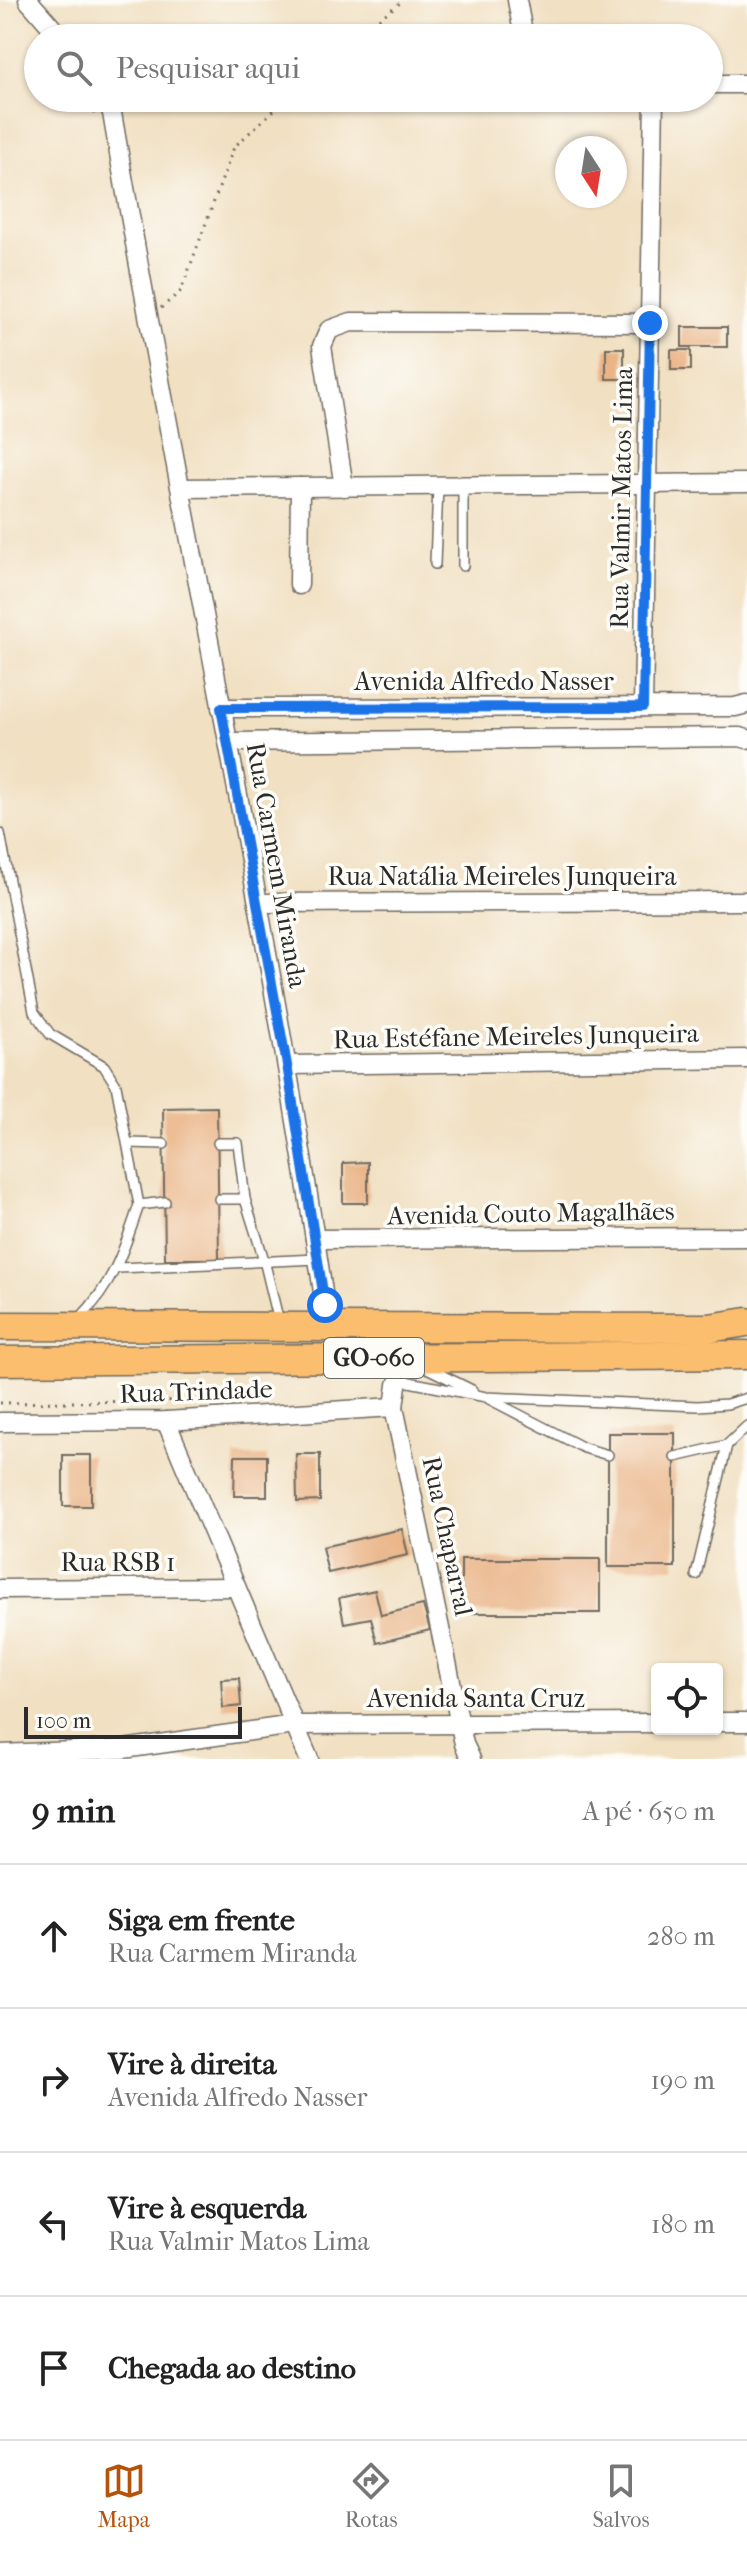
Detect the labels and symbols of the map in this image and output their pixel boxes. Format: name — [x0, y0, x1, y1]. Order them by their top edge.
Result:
north arrow — [555, 136, 627, 208]
route end — [632, 305, 668, 341]
street label: Rua Valmir Matos Lima — [604, 366, 639, 629]
street label: Avenida Alfredo Nasser — [353, 666, 614, 697]
street label: Rua Carmem Miranda — [240, 740, 314, 991]
street label: Rua Natália Meireles Junqueira — [327, 861, 678, 892]
street label: Rua Estéfane Meireles Junqueira — [333, 1018, 700, 1055]
street label: Avenida Couto Magalhães — [386, 1195, 675, 1232]
route start — [307, 1287, 343, 1323]
road number: GO-060 — [324, 1338, 424, 1378]
street label: Rua Trindade — [119, 1373, 273, 1410]
street label: Rua Chaparral — [415, 1453, 480, 1619]
street label: Rua RSB 1 — [61, 1547, 175, 1578]
street label: Avenida Santa Cruz — [366, 1683, 585, 1714]
scale bar — [24, 1703, 242, 1739]

